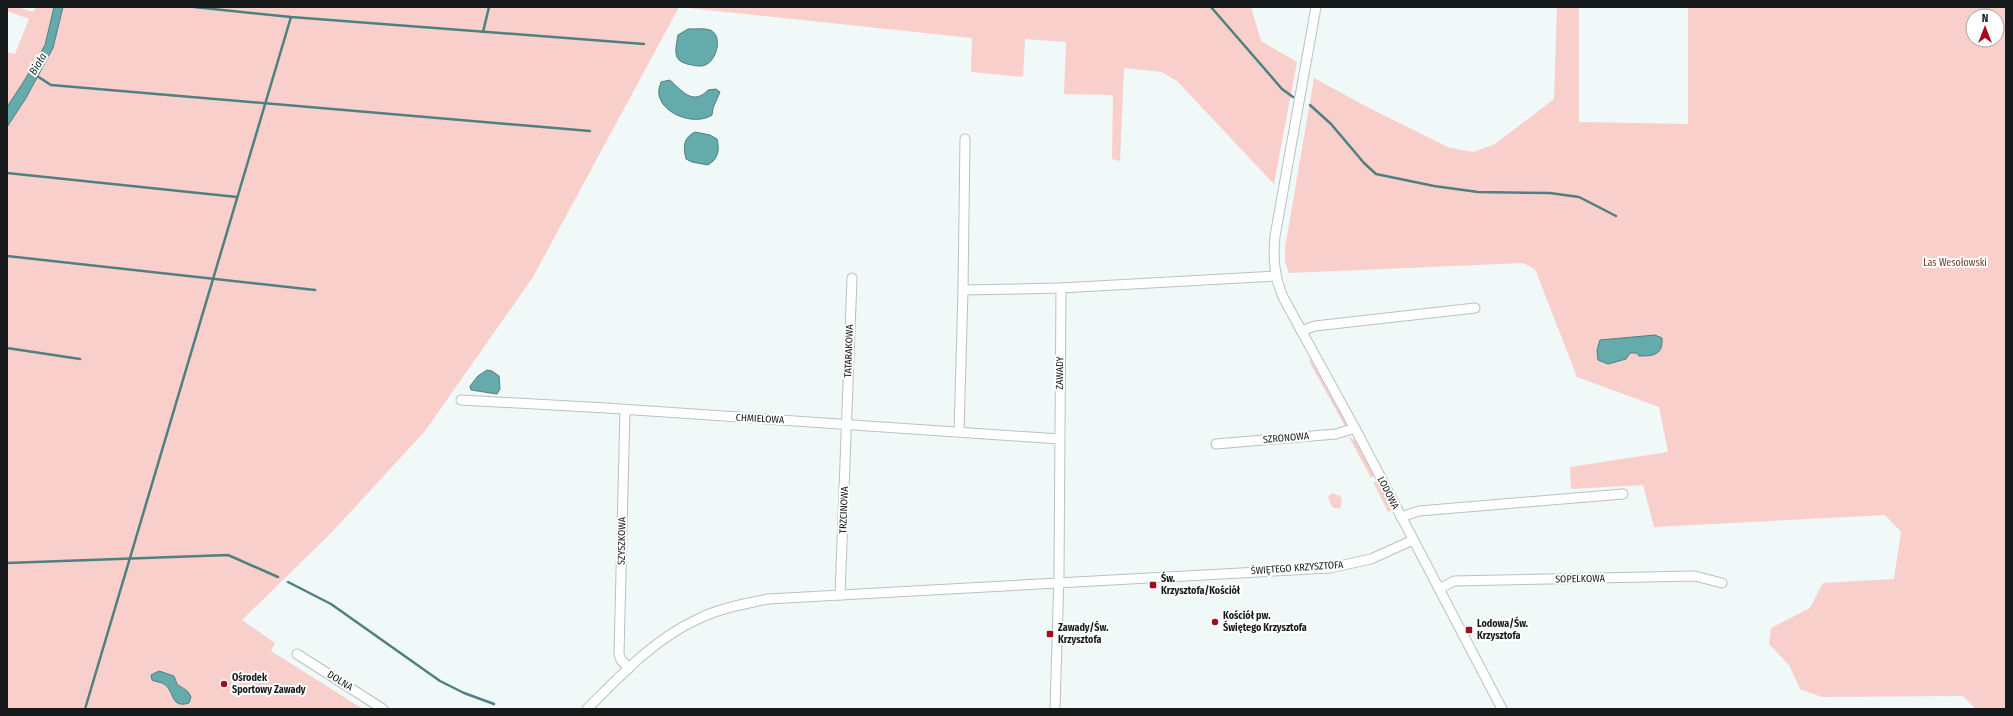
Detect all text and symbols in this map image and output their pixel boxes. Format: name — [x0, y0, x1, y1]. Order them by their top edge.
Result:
north arrow — [1965, 8, 2005, 48]
text: N — [1982, 12, 1988, 25]
water label: Biała — [26, 51, 50, 77]
park label: Las Wesołowski — [1923, 257, 1987, 269]
street label: TATARAKOWA — [842, 323, 856, 378]
street label: ZAWADY — [1054, 356, 1066, 390]
street label: CHMIELOWA — [735, 412, 785, 426]
street label: SZRONOWA — [1262, 430, 1310, 446]
street label: LODOWA — [1375, 475, 1402, 512]
street label: TRZCINOWA — [837, 485, 851, 534]
street label: SZYSZKOWA — [616, 516, 628, 565]
street label: ŚWIĘTEGO KRZYSZTOFA — [1250, 557, 1344, 577]
place label: Św. Krzysztofa/Kościół — [1161, 571, 1241, 597]
street label: SOPELKOWA — [1555, 573, 1606, 585]
marker: Św. Krzysztofa/Kościół — [1148, 580, 1158, 590]
place label: Kościół pw. Świętego Krzysztofa — [1223, 609, 1307, 634]
place label: Lodowa/Św. Krzysztofa — [1477, 616, 1529, 642]
marker: Kościół pw. Świętego Krzysztofa — [1210, 617, 1220, 627]
place label: Zawady/Św. Krzysztofa — [1058, 620, 1109, 646]
marker: Lodowa/Św. Krzysztofa — [1464, 625, 1474, 635]
marker: Zawady/Św. Krzysztofa — [1045, 629, 1055, 639]
street label: DOLNA — [325, 669, 356, 694]
place label: Ośrodek Sportowy Zawady — [232, 671, 306, 696]
marker: Ośrodek Sportowy Zawady — [219, 679, 229, 689]

